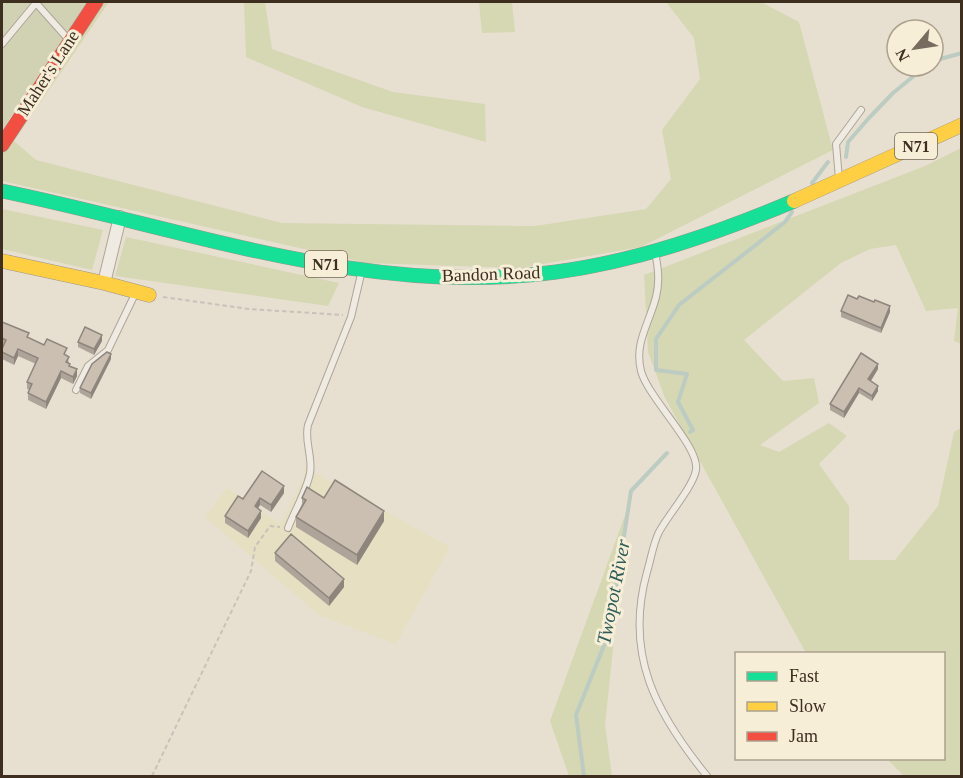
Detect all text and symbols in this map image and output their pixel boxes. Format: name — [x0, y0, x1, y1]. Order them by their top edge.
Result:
north arrow — [885, 18, 945, 78]
street label: Maher's Lane — [13, 27, 83, 119]
text: N — [892, 45, 913, 64]
road number: N71 — [895, 133, 937, 159]
road number: N71 — [305, 251, 347, 277]
street label: Bandon Road — [441, 262, 541, 286]
water label: Twopot River — [592, 537, 635, 647]
legend — [735, 652, 945, 760]
text: Fast — [789, 666, 819, 686]
text: Slow — [789, 696, 826, 716]
text: Jam — [789, 726, 818, 746]

